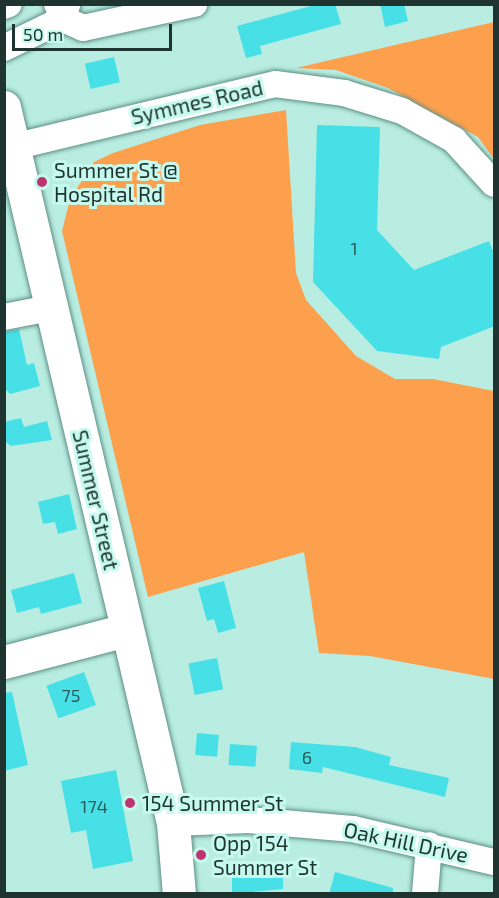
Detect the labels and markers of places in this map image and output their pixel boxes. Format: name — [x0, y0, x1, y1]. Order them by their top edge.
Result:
place label: Summer St @ Hospital Rd — [54, 157, 178, 207]
marker: Summer St @ Hospital Rd — [35, 175, 49, 189]
place label: 154 Summer St — [142, 790, 284, 816]
marker: 154 Summer St — [123, 796, 137, 810]
place label: Opp 154 Summer St — [213, 830, 318, 880]
marker: Opp 154 Summer St — [194, 848, 208, 862]

